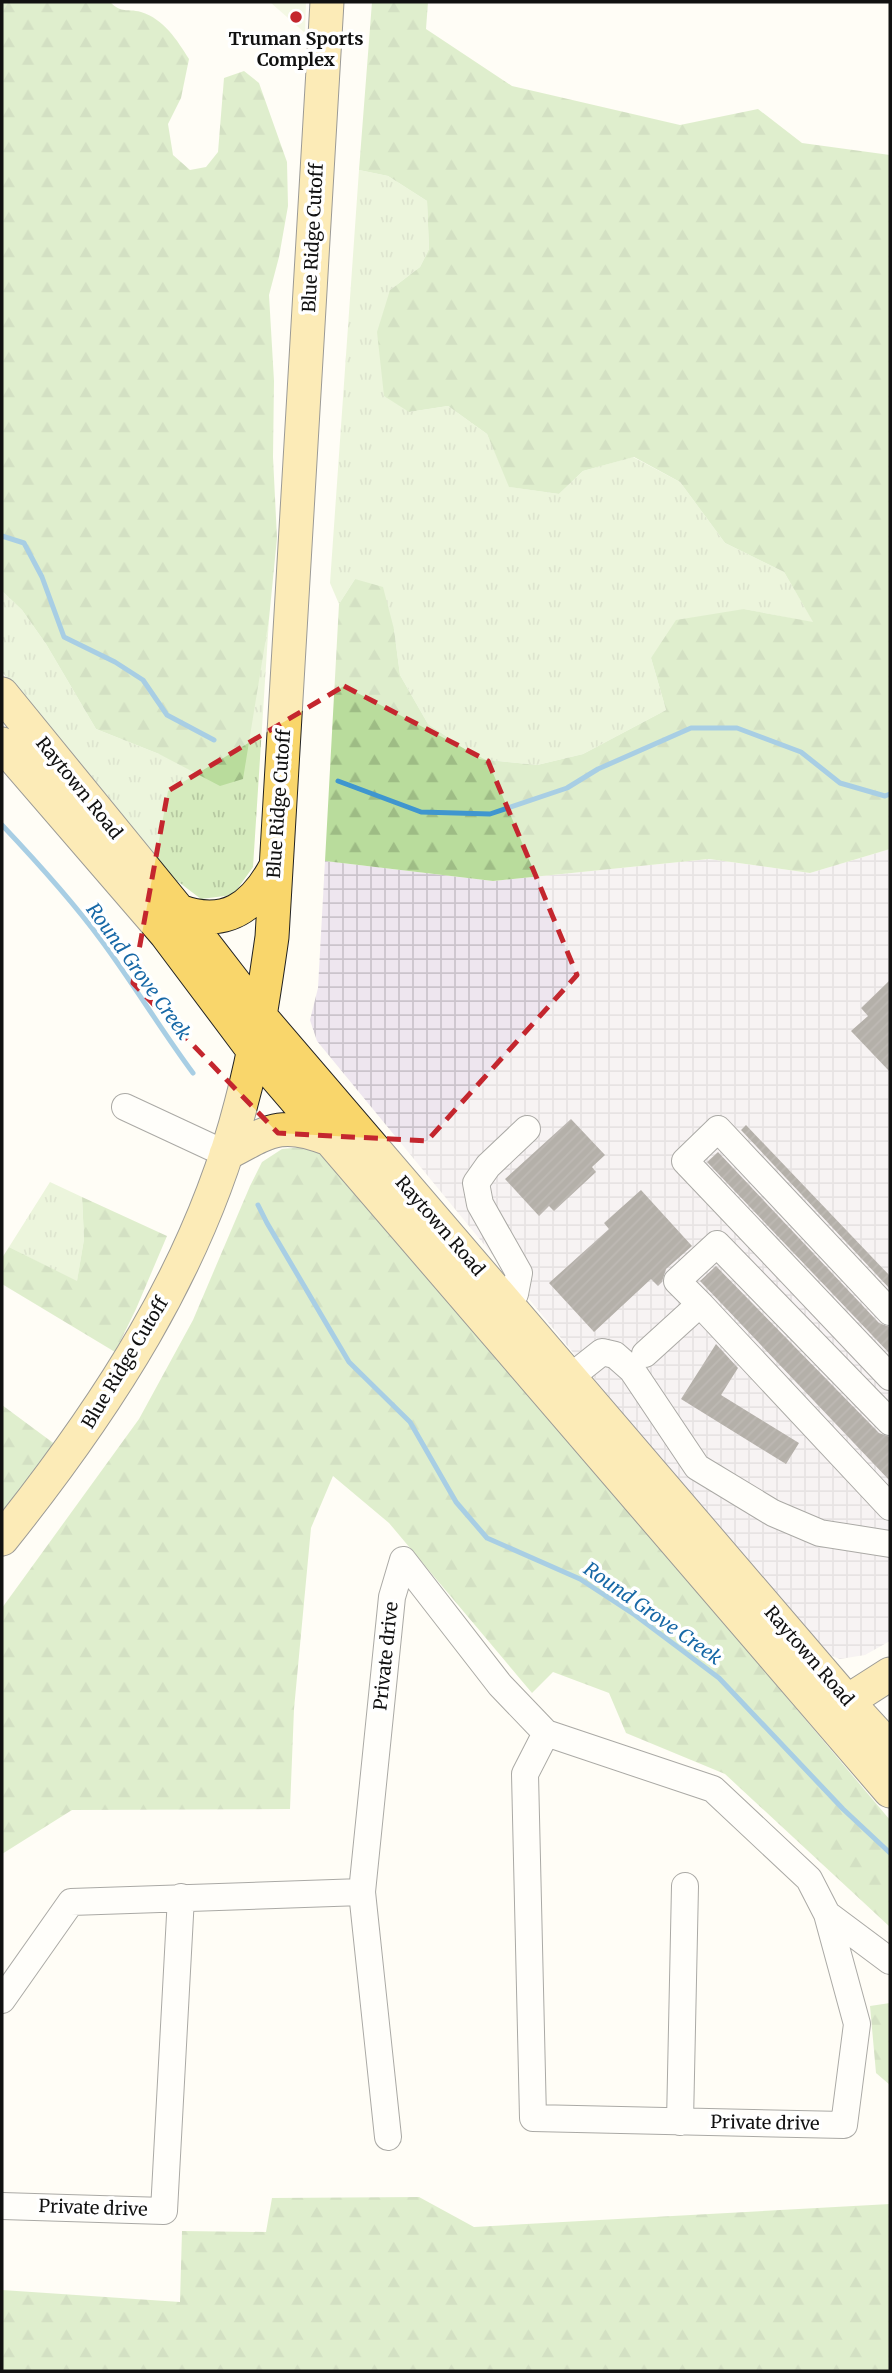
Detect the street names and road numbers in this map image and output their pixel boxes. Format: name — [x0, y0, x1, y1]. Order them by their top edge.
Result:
street label: Blue Ridge Cutoff — [297, 162, 328, 313]
street label: Blue Ridge Cutoff — [262, 728, 295, 879]
street label: Raytown Road — [31, 732, 128, 844]
street label: Raytown Road — [391, 1171, 490, 1281]
street label: Blue Ridge Cutoff — [76, 1292, 173, 1433]
street label: Private drive — [368, 1600, 403, 1711]
street label: Raytown Road — [760, 1601, 859, 1711]
street label: Private drive — [710, 2110, 820, 2135]
street label: Private drive — [38, 2194, 148, 2221]

